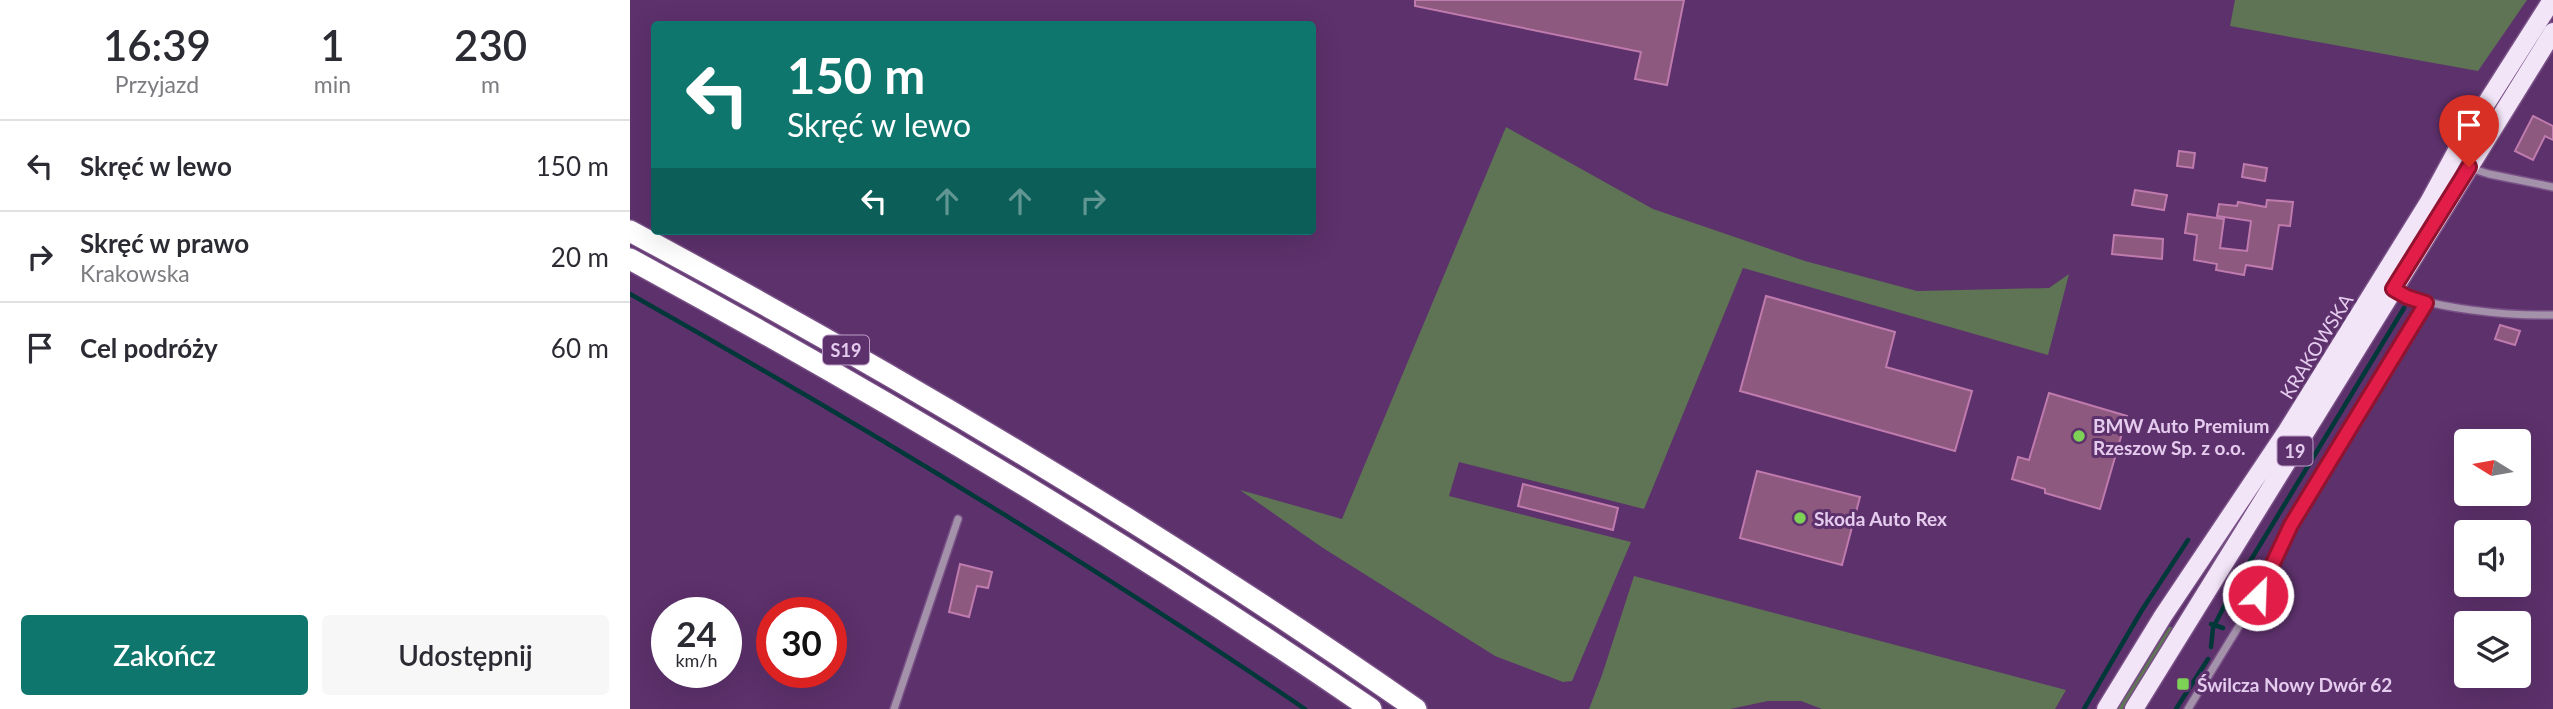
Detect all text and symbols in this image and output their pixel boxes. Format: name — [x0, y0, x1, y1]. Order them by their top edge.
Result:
text: 16:39 — [103, 20, 211, 70]
text: 1 — [320, 20, 345, 70]
text: 230 — [454, 20, 527, 70]
text: 150 m — [787, 46, 925, 104]
icon: left — [672, 49, 763, 140]
text: Przyjazd — [115, 70, 199, 98]
text: min — [314, 70, 351, 98]
text: m — [481, 70, 500, 98]
pin — [2439, 95, 2499, 167]
text: Skręć w lewo — [787, 105, 971, 144]
icon: arrive — [2450, 106, 2488, 144]
icon: left — [21, 147, 59, 185]
text: Skręć w lewo — [80, 150, 232, 182]
text: 150 m — [536, 150, 609, 182]
icon: left — [855, 182, 893, 220]
icon: ahead — [928, 182, 966, 220]
icon: ahead — [1001, 182, 1039, 220]
icon: right — [1074, 182, 1112, 220]
text: Skręć w prawo — [80, 227, 249, 259]
icon: right — [21, 238, 59, 276]
text: 20 m — [551, 241, 609, 273]
text: Krakowska — [80, 259, 190, 287]
street label: KRAKOWSKA — [2275, 289, 2357, 403]
icon: arrive — [21, 329, 59, 367]
text: Cel podróży — [80, 332, 218, 364]
text: 60 m — [551, 332, 609, 364]
road number: S19 — [823, 336, 869, 364]
place label: BMW Auto Premium Rzeszow Sp. z o.o. — [2093, 414, 2269, 459]
marker: BMW Auto Premium Rzeszow Sp. z o.o. — [2071, 428, 2087, 444]
north arrow — [2454, 429, 2530, 506]
map controls — [2454, 429, 2531, 688]
road number: 19 — [2278, 436, 2312, 466]
place label: Skoda Auto Rex — [1814, 507, 1947, 530]
marker: Skoda Auto Rex — [1792, 510, 1808, 526]
button: sound — [2454, 520, 2531, 597]
position arrow — [2221, 558, 2295, 632]
speed limit sign: 30 — [756, 597, 847, 688]
button: layers — [2454, 611, 2531, 688]
text: 24 — [676, 612, 717, 654]
button: Zakończ — [21, 615, 308, 695]
button: Udostępnij — [322, 615, 609, 695]
text: km/h — [675, 649, 718, 671]
place label: Świlcza Nowy Dwór 62 — [2197, 673, 2392, 696]
marker: Świlcza Nowy Dwór 62 — [2175, 676, 2191, 692]

